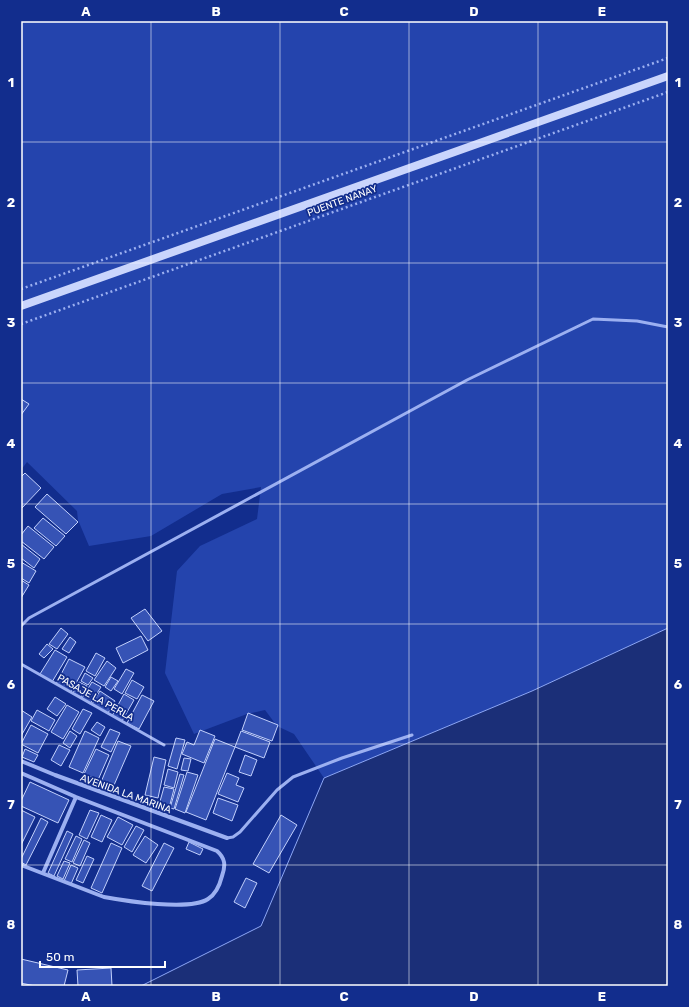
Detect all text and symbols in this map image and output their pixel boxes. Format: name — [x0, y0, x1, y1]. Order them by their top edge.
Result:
text: A — [81, 4, 91, 19]
text: B — [211, 4, 221, 19]
text: C — [339, 4, 349, 19]
text: D — [469, 4, 479, 19]
text: E — [598, 4, 606, 19]
text: 1 — [8, 75, 14, 90]
text: 1 — [675, 75, 681, 90]
street label: PUENTE NANAY — [306, 183, 380, 219]
text: 2 — [7, 195, 15, 210]
text: 2 — [674, 195, 682, 210]
text: 3 — [7, 315, 16, 330]
text: 3 — [674, 315, 683, 330]
text: 4 — [7, 436, 16, 451]
text: 4 — [674, 436, 683, 451]
text: 5 — [7, 556, 15, 571]
text: 5 — [674, 556, 682, 571]
street label: PASAJE LA PERLA — [55, 672, 136, 724]
text: 6 — [7, 677, 16, 692]
text: 6 — [674, 677, 683, 692]
street label: AVENIDA LA MARINA — [78, 772, 173, 816]
text: 7 — [7, 797, 15, 812]
text: 7 — [674, 797, 682, 812]
text: 8 — [7, 917, 16, 932]
text: 8 — [674, 917, 683, 932]
scale bar — [40, 943, 165, 969]
text: 50 m — [46, 950, 74, 964]
text: A — [81, 989, 91, 1004]
text: B — [211, 989, 221, 1004]
text: C — [339, 989, 349, 1004]
text: D — [469, 989, 479, 1004]
text: E — [598, 989, 606, 1004]

